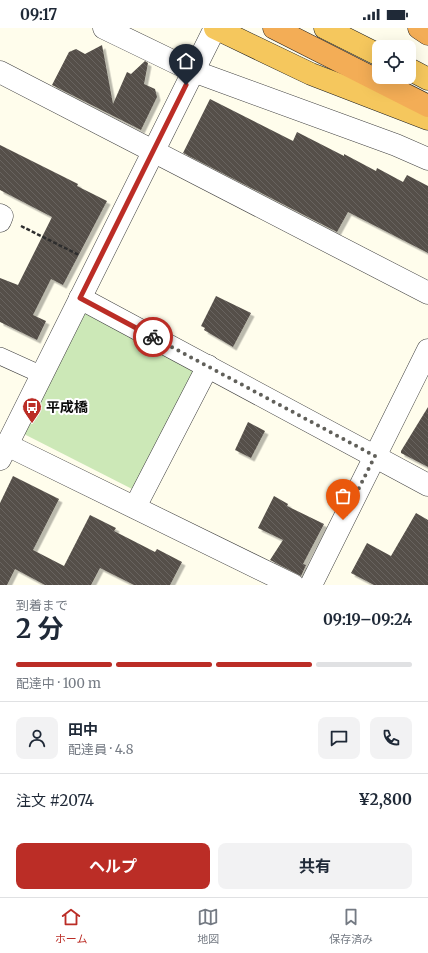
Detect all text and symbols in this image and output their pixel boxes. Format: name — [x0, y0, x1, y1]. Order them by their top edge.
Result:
text: 09:17 — [20, 5, 57, 24]
map controls — [372, 40, 416, 84]
button: locate — [372, 40, 416, 84]
pin — [169, 44, 203, 85]
icon: home — [175, 50, 197, 72]
courier — [133, 317, 173, 357]
icon: bike — [142, 326, 164, 348]
bus stop icon: 平成橋 — [21, 396, 43, 424]
place label: 平成橋 — [46, 398, 88, 416]
pin — [326, 479, 360, 520]
icon: bag — [332, 485, 354, 507]
text: 到着まで — [16, 597, 68, 614]
text: 09:19–09:24 — [323, 610, 412, 629]
text: 2 分 — [16, 612, 63, 645]
text: 配達中 · 100 m — [16, 675, 101, 692]
button: person — [16, 717, 58, 759]
button: chat — [318, 717, 360, 759]
button: phone — [370, 717, 412, 759]
text: 田中 — [68, 720, 98, 739]
text: 配達員 · 4.8 — [68, 741, 133, 758]
text: ¥2,800 — [358, 790, 412, 809]
text: 注文 #2074 — [16, 791, 94, 810]
button: ヘルプ — [16, 843, 210, 889]
button: 共有 — [218, 843, 412, 889]
tab: ホーム — [55, 906, 88, 946]
tab: 地図 — [197, 906, 219, 946]
tab: 保存済み — [329, 906, 373, 946]

